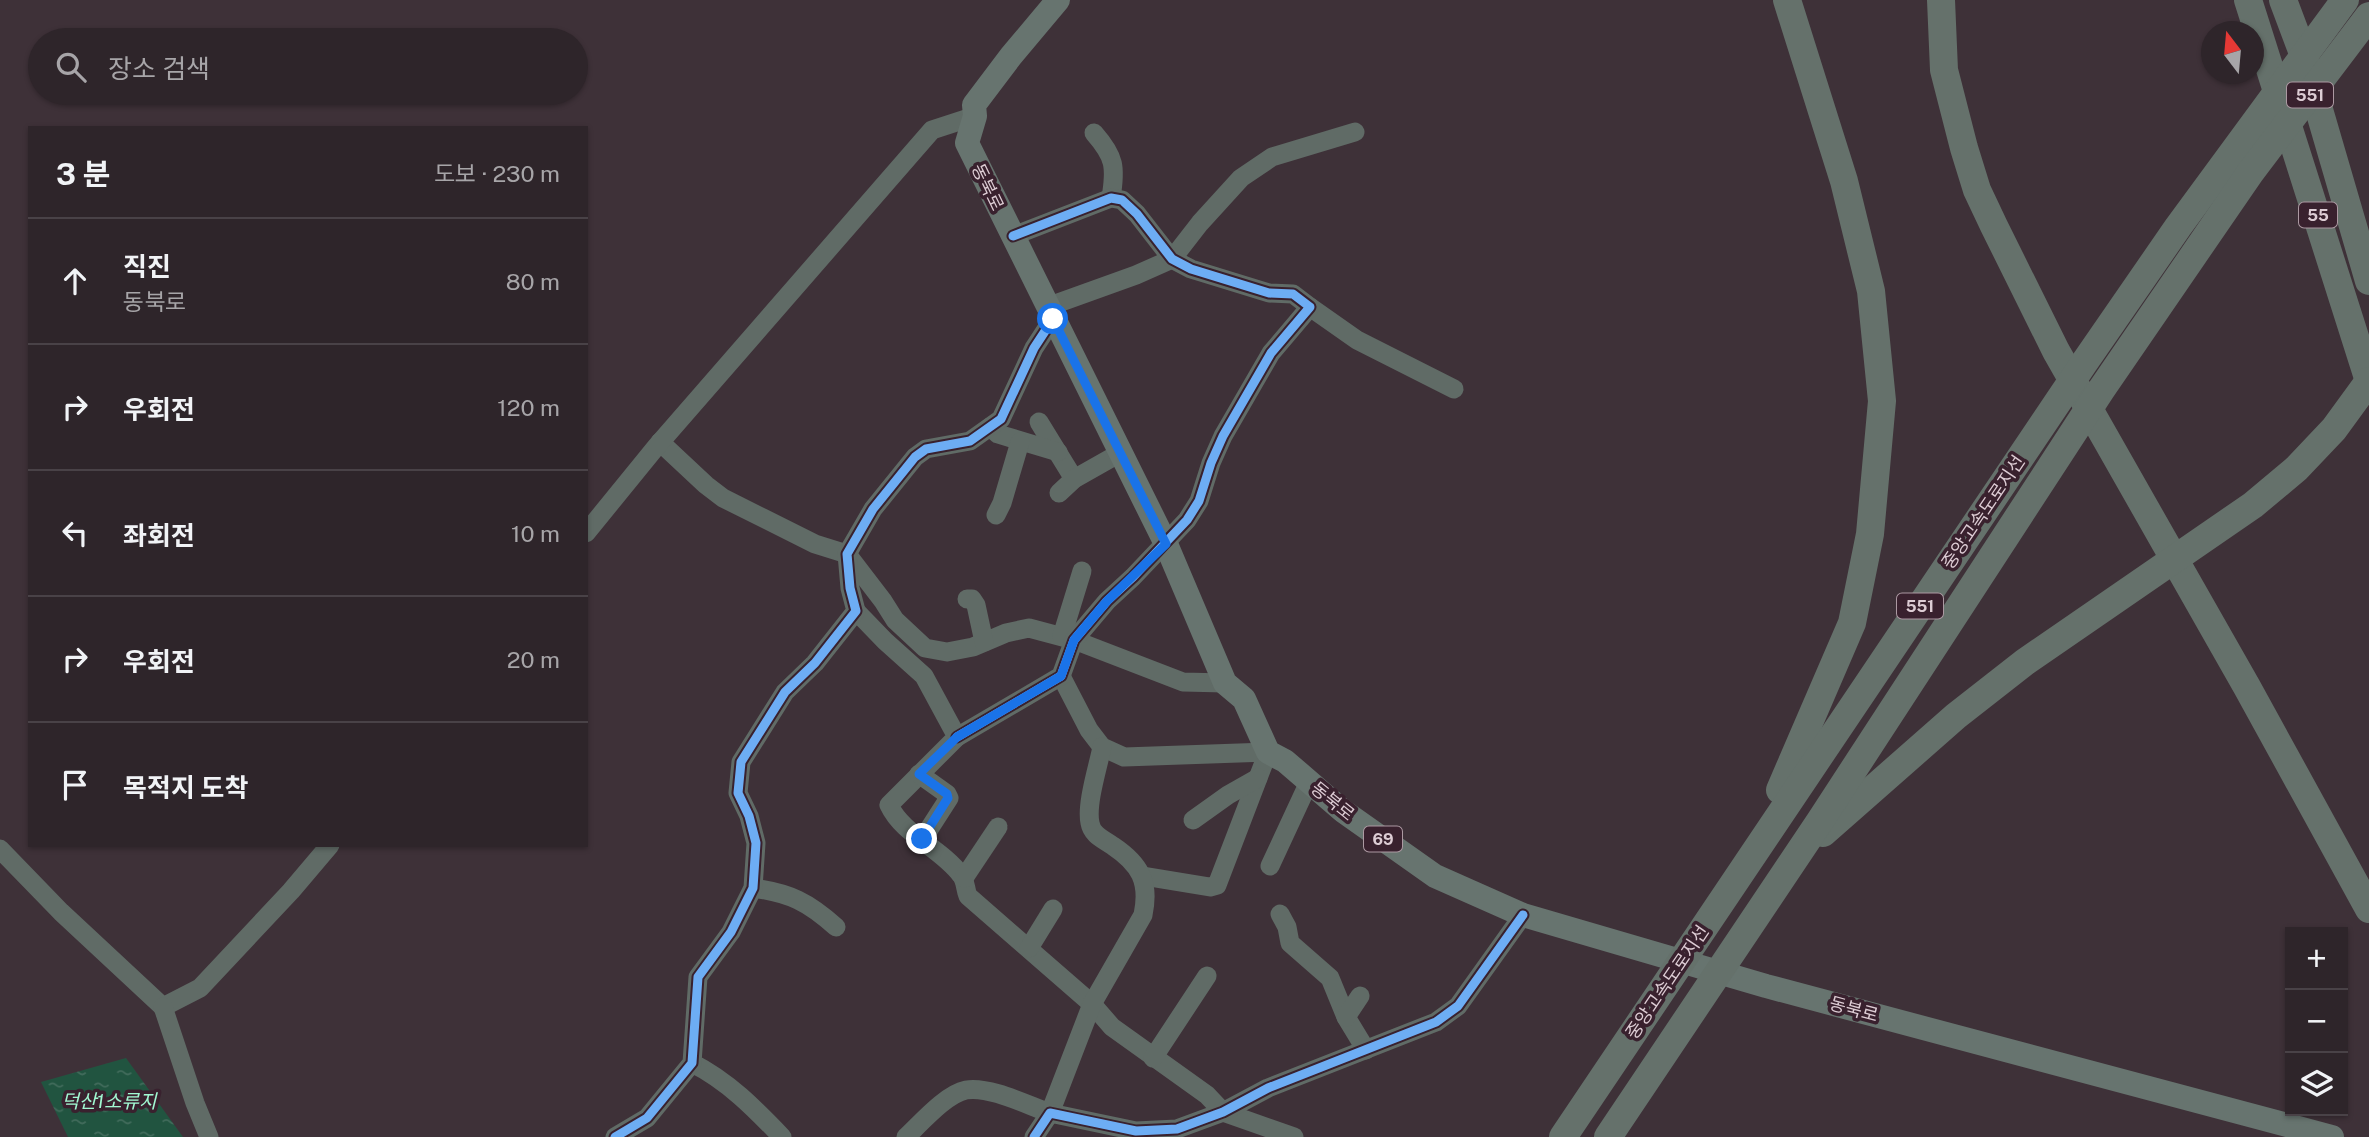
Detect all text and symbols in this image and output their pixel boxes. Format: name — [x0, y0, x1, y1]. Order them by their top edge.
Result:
north arrow — [2201, 21, 2264, 84]
search box — [28, 28, 588, 105]
icon: search — [52, 48, 90, 86]
text: 장소 검색 — [108, 53, 210, 84]
road number: 551 — [2287, 82, 2333, 108]
text: 3 분 — [56, 156, 110, 192]
text: 도보 · 230 m — [434, 160, 560, 187]
street label: 동북로 — [968, 160, 1008, 214]
road number: 55 — [2299, 202, 2337, 228]
text: 직진 — [123, 251, 171, 282]
icon: ahead — [56, 262, 94, 300]
text: 80 m — [506, 268, 560, 295]
text: 동북로 — [123, 288, 186, 315]
route start — [1037, 303, 1068, 334]
icon: right — [56, 388, 94, 426]
text: 우회전 — [123, 394, 195, 425]
text: 120 m — [497, 394, 560, 421]
street label: 중앙고속도로지선 — [1937, 451, 2029, 573]
icon: left — [56, 514, 94, 552]
text: 좌회전 — [123, 520, 195, 551]
text: 10 m — [511, 520, 560, 547]
road number: 551 — [1897, 594, 1943, 618]
icon: right — [56, 640, 94, 678]
text: 우회전 — [123, 646, 195, 677]
text: 20 m — [507, 646, 560, 673]
icon: arrive — [56, 766, 94, 804]
text: 목적지 도착 — [123, 772, 248, 803]
street label: 동북로 — [1307, 777, 1359, 825]
route end — [906, 823, 937, 854]
road number: 69 — [1364, 826, 1402, 852]
street label: 중앙고속도로지선 — [1621, 921, 1713, 1043]
map controls — [2285, 927, 2348, 1116]
button: + — [2285, 927, 2348, 990]
button: − — [2285, 990, 2348, 1053]
street label: 동북로 — [1827, 992, 1881, 1026]
button: layers — [2285, 1053, 2348, 1116]
water label: 덕산1소류지 — [62, 1090, 158, 1112]

